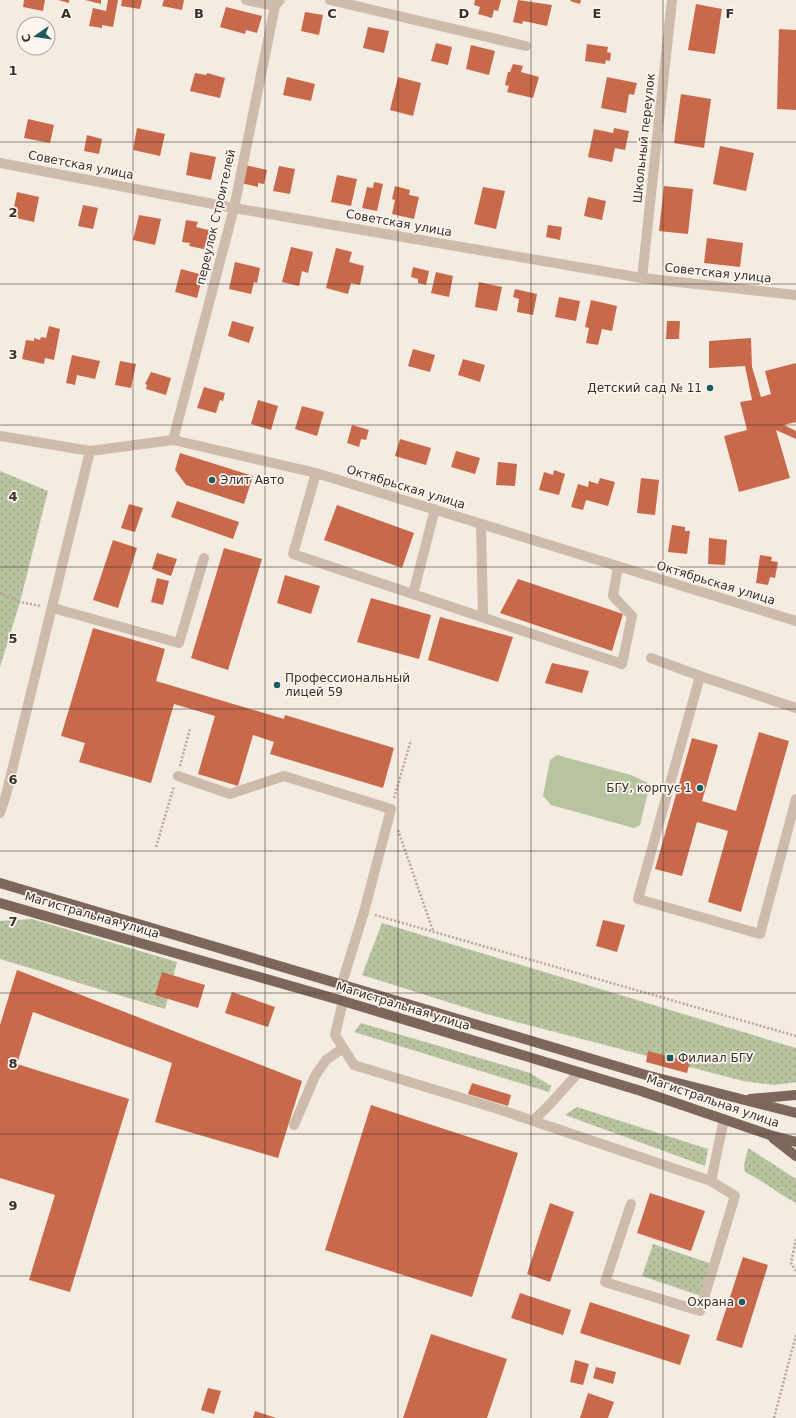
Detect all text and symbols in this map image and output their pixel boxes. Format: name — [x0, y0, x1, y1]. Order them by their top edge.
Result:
text: A — [61, 6, 71, 21]
text: B — [194, 6, 204, 21]
text: C — [327, 6, 337, 21]
text: D — [459, 6, 470, 21]
text: E — [593, 6, 601, 21]
text: F — [726, 6, 734, 21]
north arrow — [16, 16, 56, 56]
text: С — [20, 33, 34, 44]
text: 1 — [8, 63, 18, 78]
street label: Школьный переулок — [630, 72, 658, 204]
street label: Советская улица — [27, 148, 135, 182]
street label: переулок Строителей — [194, 148, 238, 286]
text: 2 — [8, 205, 18, 220]
street label: Советская улица — [345, 207, 453, 239]
street label: Советская улица — [664, 260, 772, 286]
text: 3 — [8, 347, 18, 362]
place label: Детский сад № 11 — [587, 381, 702, 395]
marker: Детский сад № 11 — [705, 383, 715, 393]
street label: Октябрьская улица — [345, 462, 467, 512]
place label: Элит Авто — [220, 473, 284, 487]
marker: Элит Авто — [207, 475, 217, 485]
text: 4 — [8, 489, 18, 504]
street label: Октябрьская улица — [655, 558, 777, 608]
text: 5 — [8, 631, 18, 646]
place label: Профессиональный лицей 59 — [285, 671, 410, 699]
marker: Профессиональный лицей 59 — [272, 680, 282, 690]
text: 6 — [8, 772, 18, 787]
place label: БГУ, корпус 1 — [606, 781, 692, 795]
marker: БГУ, корпус 1 — [695, 783, 705, 793]
street label: Магистральная улица — [23, 889, 161, 941]
text: 7 — [8, 914, 18, 929]
street label: Магистральная улица — [334, 979, 472, 1033]
place label: Филиал БГУ — [678, 1051, 754, 1065]
marker: Филиал БГУ — [665, 1053, 675, 1063]
text: 8 — [8, 1056, 18, 1071]
street label: Магистральная улица — [645, 1072, 781, 1130]
text: 9 — [8, 1198, 18, 1213]
place label: Охрана — [687, 1295, 734, 1309]
marker: Охрана — [737, 1297, 747, 1307]

